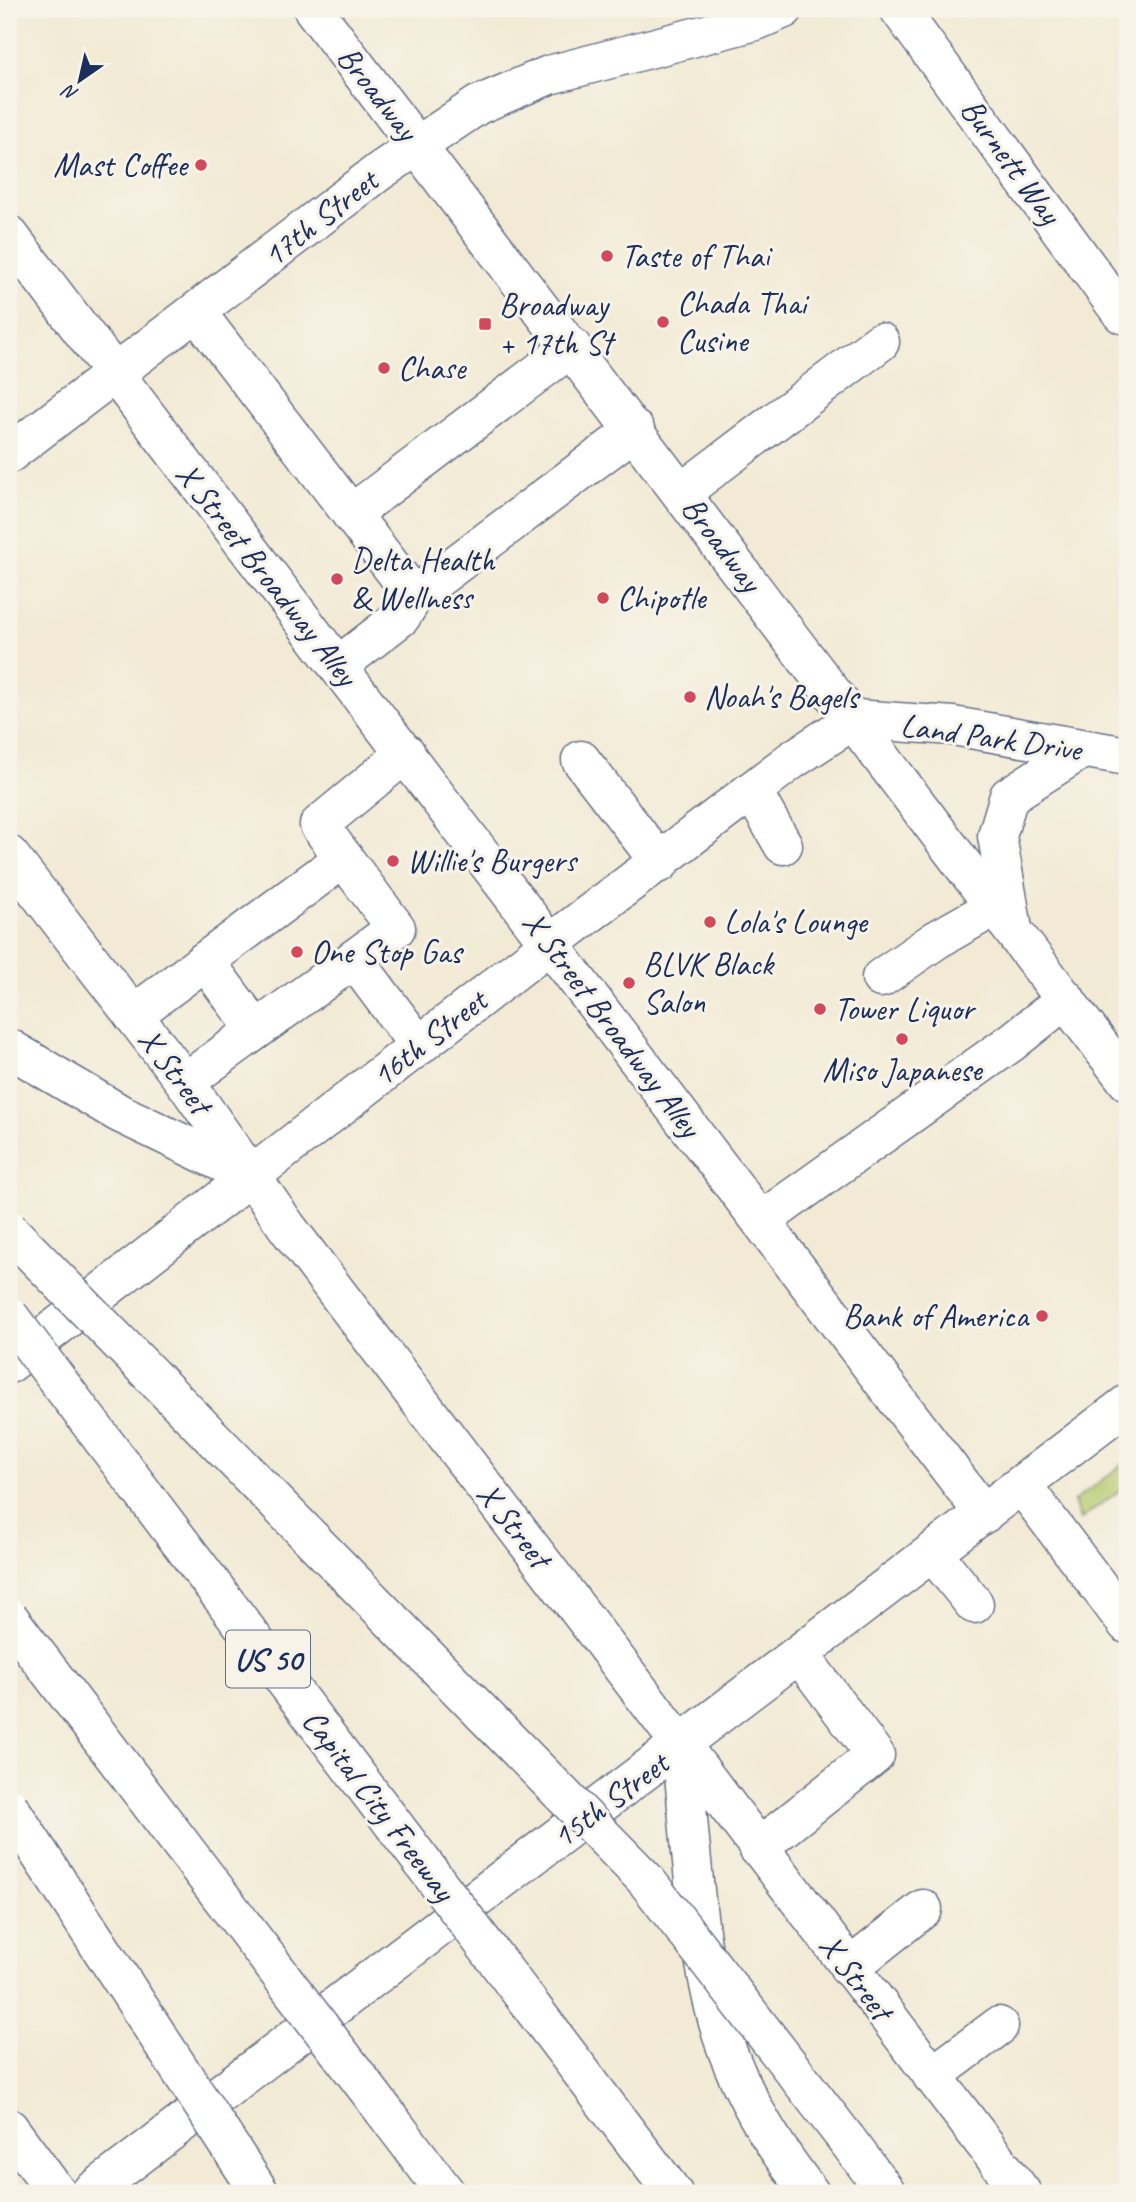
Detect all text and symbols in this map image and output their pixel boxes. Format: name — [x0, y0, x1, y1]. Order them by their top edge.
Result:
street label: Broadway — [328, 37, 430, 151]
north arrow — [46, 46, 116, 116]
text: N — [57, 78, 83, 107]
street label: Burnett Way — [951, 90, 1072, 234]
place label: Mast Coffee — [53, 144, 189, 186]
marker: Mast Coffee — [193, 157, 209, 173]
street label: 17th Street — [254, 158, 388, 276]
place label: Taste of Thai — [621, 235, 773, 277]
marker: Taste of Thai — [599, 248, 615, 264]
place label: Chada Thai Cusine — [677, 282, 810, 362]
place label: Broadway + 17th St — [499, 284, 616, 364]
marker: Chada Thai Cusine — [655, 314, 671, 330]
marker: Broadway + 17th St — [477, 316, 493, 332]
place label: Chase — [398, 347, 468, 389]
marker: Chase — [376, 360, 392, 376]
street label: X Street Broadway Alley — [167, 454, 369, 696]
street label: Broadway — [673, 488, 773, 602]
place label: Delta Health & Wellness — [351, 539, 496, 619]
marker: Delta Health & Wellness — [329, 571, 345, 587]
place label: Chipotle — [617, 577, 708, 619]
marker: Chipotle — [595, 590, 611, 606]
place label: Noah's Bagels — [704, 676, 861, 718]
marker: Noah's Bagels — [682, 689, 698, 705]
street label: Land Park Drive — [898, 704, 1086, 771]
place label: Willie's Burgers — [407, 840, 579, 882]
marker: Willie's Burgers — [385, 853, 401, 869]
place label: Lola's Lounge — [724, 901, 869, 943]
street label: X Street Broadway Alley — [513, 903, 712, 1147]
marker: Lola's Lounge — [702, 914, 718, 930]
place label: One Stop Gas — [311, 931, 464, 973]
place label: BLVK Black Salon — [643, 943, 775, 1023]
marker: One Stop Gas — [289, 944, 305, 960]
marker: BLVK Black Salon — [621, 975, 637, 991]
street label: 16th Street — [363, 978, 497, 1096]
place label: Tower Liquor — [834, 988, 977, 1030]
marker: Tower Liquor — [812, 1001, 828, 1017]
street label: X Street — [129, 1020, 223, 1125]
marker: Miso Japanese — [894, 1031, 910, 1047]
place label: Miso Japanese — [822, 1049, 984, 1091]
place label: Bank of America — [843, 1295, 1030, 1337]
marker: Bank of America — [1034, 1308, 1050, 1324]
street label: X Street — [468, 1474, 563, 1579]
road number: US 50 — [226, 1630, 310, 1688]
street label: Capital City Freeway — [293, 1701, 467, 1912]
street label: 15th Street — [544, 1741, 679, 1857]
street label: X Street — [810, 1926, 904, 2031]

